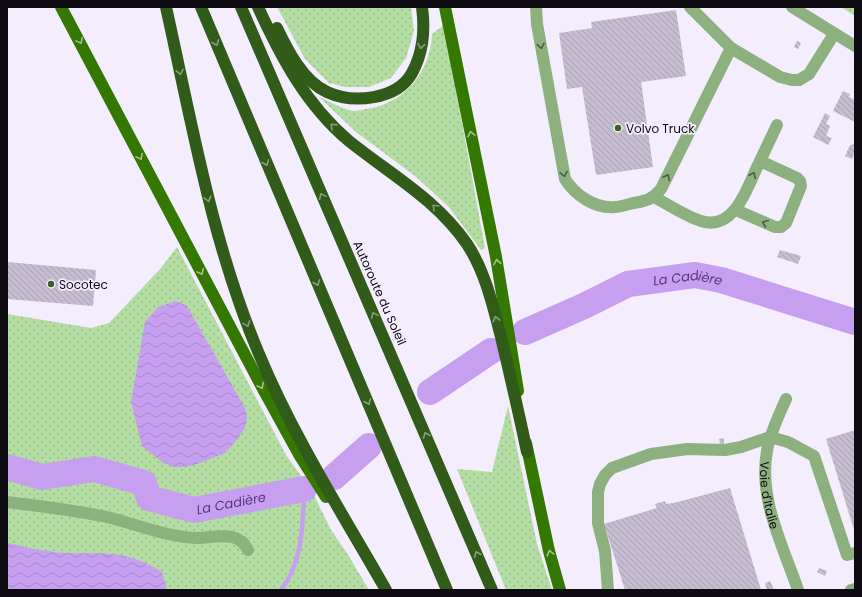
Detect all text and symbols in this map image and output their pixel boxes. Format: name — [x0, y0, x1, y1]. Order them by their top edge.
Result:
one-way arrow — [75, 37, 82, 45]
one-way arrow — [211, 39, 219, 47]
one-way arrow — [537, 42, 545, 49]
one-way arrow — [417, 43, 426, 49]
one-way arrow — [176, 69, 184, 76]
place label: Volvo Truck — [626, 120, 695, 137]
one-way arrow — [330, 123, 338, 131]
marker: Volvo Truck — [613, 123, 623, 133]
one-way arrow — [467, 131, 475, 137]
one-way arrow — [135, 153, 142, 160]
one-way arrow — [262, 159, 270, 166]
one-way arrow — [560, 170, 568, 177]
one-way arrow — [748, 172, 756, 179]
one-way arrow — [662, 174, 670, 182]
one-way arrow — [319, 193, 327, 201]
one-way arrow — [204, 196, 212, 203]
one-way arrow — [432, 204, 439, 212]
one-way arrow — [761, 219, 768, 227]
street label: Autoroute du Soleil — [349, 238, 411, 348]
one-way arrow — [493, 259, 501, 265]
water label: La Cadière — [652, 265, 724, 290]
one-way arrow — [196, 267, 203, 275]
place label: Socotec — [59, 276, 108, 293]
one-way arrow — [312, 278, 320, 286]
marker: Socotec — [46, 279, 56, 289]
one-way arrow — [371, 312, 379, 320]
one-way arrow — [492, 316, 501, 323]
one-way arrow — [242, 320, 250, 327]
one-way arrow — [257, 382, 264, 390]
one-way arrow — [363, 398, 371, 406]
one-way arrow — [423, 431, 431, 439]
street label: Voie d'Italie — [757, 461, 784, 531]
water label: La Cadière — [195, 487, 267, 519]
one-way arrow — [546, 549, 554, 556]
one-way arrow — [474, 551, 482, 558]

